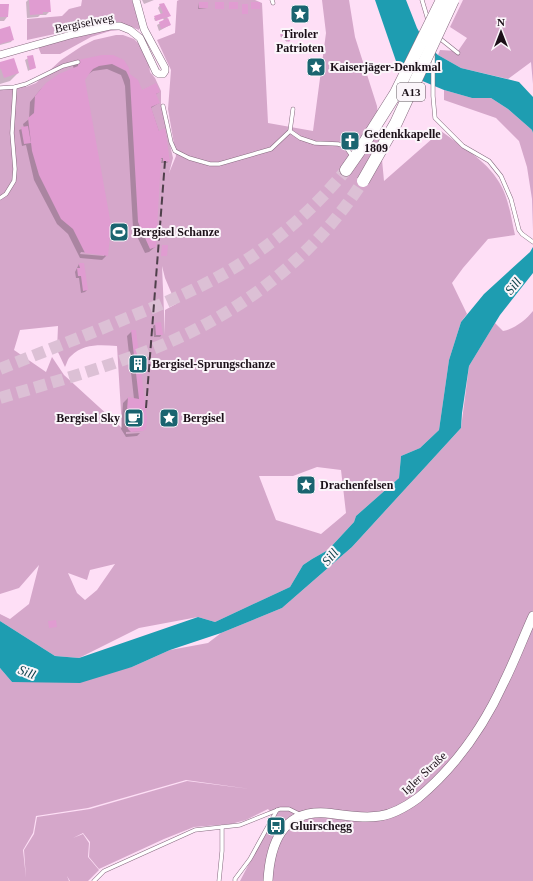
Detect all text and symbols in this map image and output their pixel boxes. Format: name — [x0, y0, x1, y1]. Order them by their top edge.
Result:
place icon: Tiroler Patrioten — [289, 3, 311, 25]
street label: Bergiselweg — [53, 10, 115, 36]
north arrow — [481, 12, 521, 52]
text: N — [497, 16, 505, 28]
place label: Tiroler Patrioten — [276, 27, 324, 55]
place icon: Kaiserjäger-Denkmal — [305, 56, 327, 78]
place label: Kaiserjäger-Denkmal — [330, 60, 442, 74]
road number: A13 — [397, 83, 425, 101]
place label: Gedenkkapelle 1809 — [364, 127, 441, 155]
church icon: Gedenkkapelle 1809 — [339, 130, 361, 152]
sports icon: Bergisel Schanze — [108, 221, 130, 243]
place label: Bergisel Schanze — [133, 225, 220, 239]
water label: Sill — [502, 274, 525, 297]
building icon: Bergisel-Sprungschanze — [127, 353, 149, 375]
place label: Bergisel-Sprungschanze — [152, 357, 276, 371]
cafe icon: Bergisel Sky — [123, 407, 145, 429]
place icon: Bergisel — [158, 407, 180, 429]
place label: Bergisel Sky — [56, 411, 120, 425]
place label: Bergisel — [183, 411, 225, 425]
place icon: Drachenfelsen — [295, 474, 317, 496]
place label: Drachenfelsen — [320, 478, 394, 492]
water label: Sill — [319, 545, 342, 568]
water label: Sill — [16, 662, 38, 682]
street label: Igler Straße — [399, 749, 449, 797]
bus stop icon: Gluirschegg — [265, 815, 287, 837]
place label: Gluirschegg — [290, 819, 352, 833]

